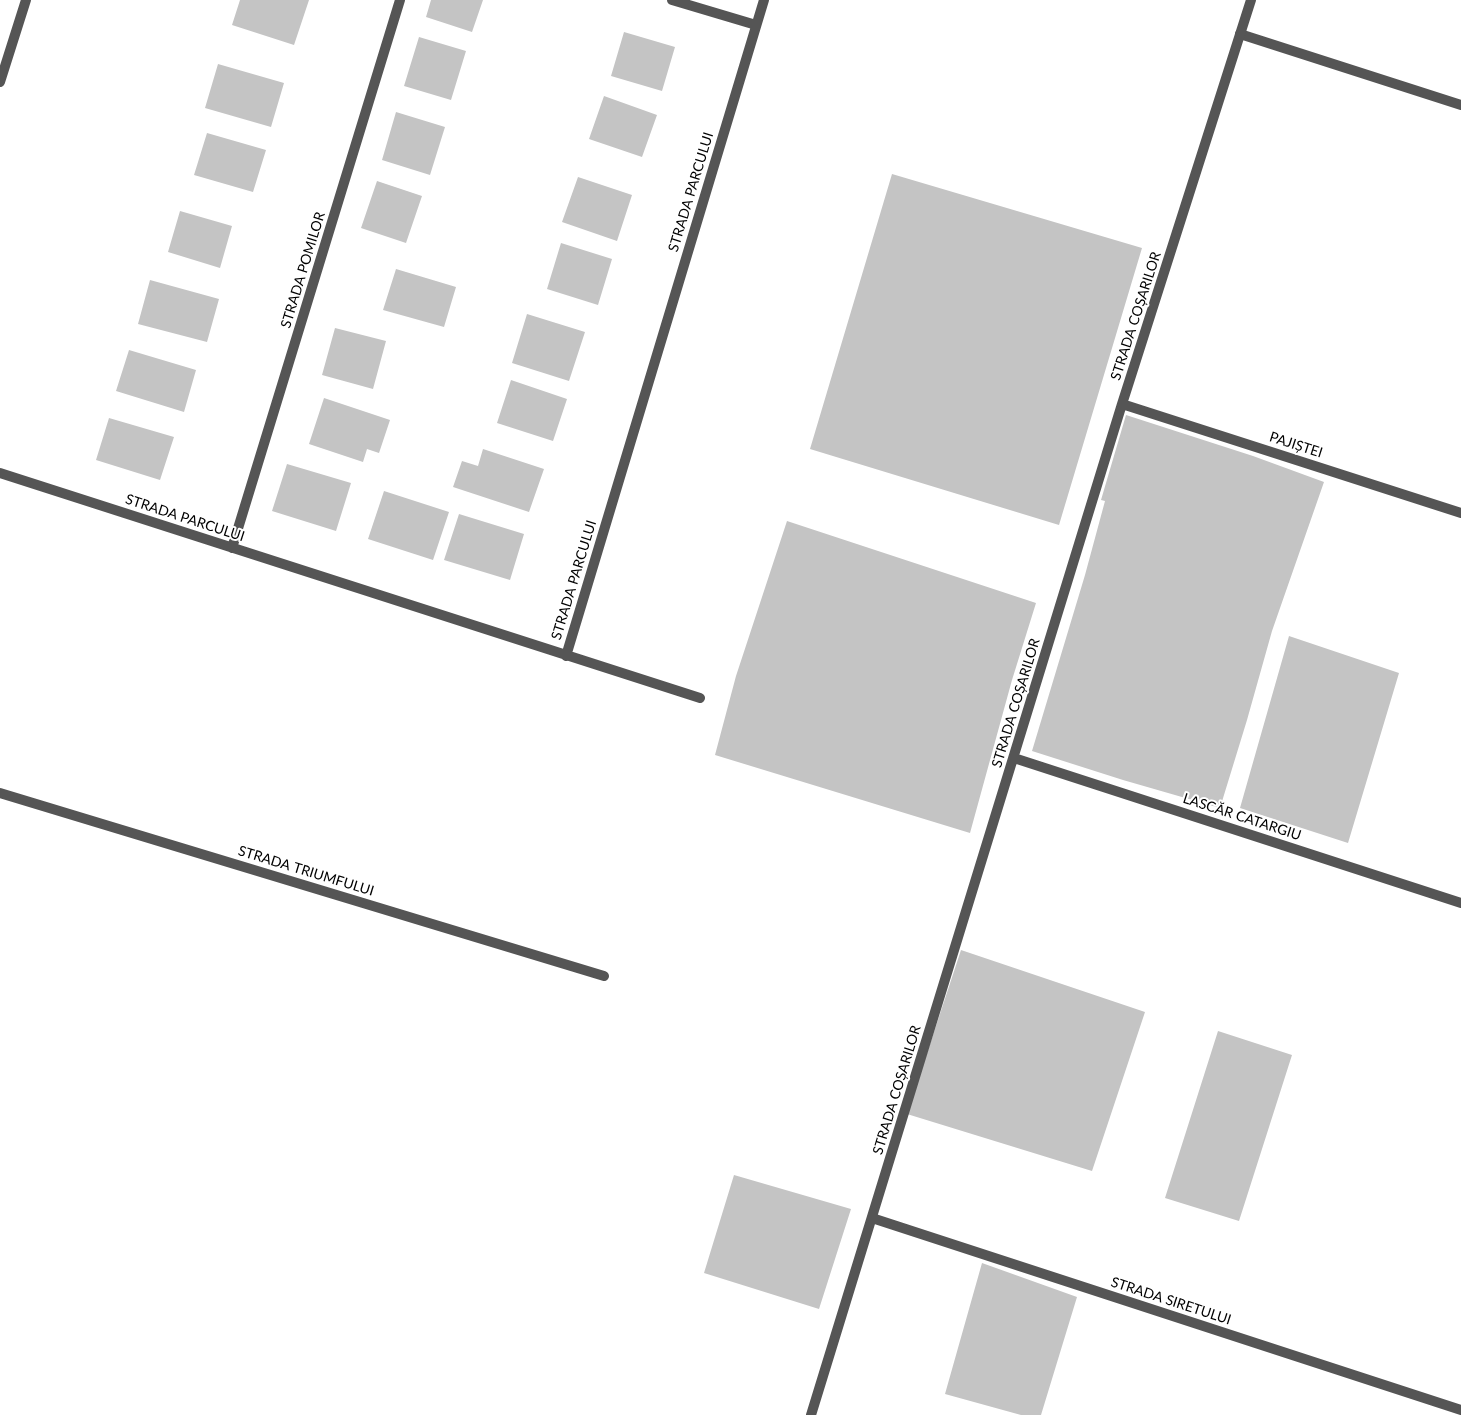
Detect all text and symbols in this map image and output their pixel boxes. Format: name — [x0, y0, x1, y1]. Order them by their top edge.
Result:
street label: STRADA PARCULUI — [665, 130, 717, 254]
street label: STRADA POMILOR — [277, 210, 329, 330]
street label: STRADA COȘARILOR — [1107, 250, 1165, 382]
street label: PAJIȘTEI — [1267, 429, 1325, 461]
street label: STRADA PARCULUI — [123, 491, 247, 545]
street label: STRADA PARCULUI — [548, 518, 600, 642]
street label: STRADA COȘARILOR — [988, 636, 1044, 770]
street label: LASCĂR CATARGIU — [1181, 790, 1303, 844]
street label: STRADA TRIUMFULUI — [236, 842, 376, 900]
street label: STRADA COȘARILOR — [869, 1023, 925, 1157]
street label: STRADA SIRETULUI — [1109, 1274, 1233, 1328]

